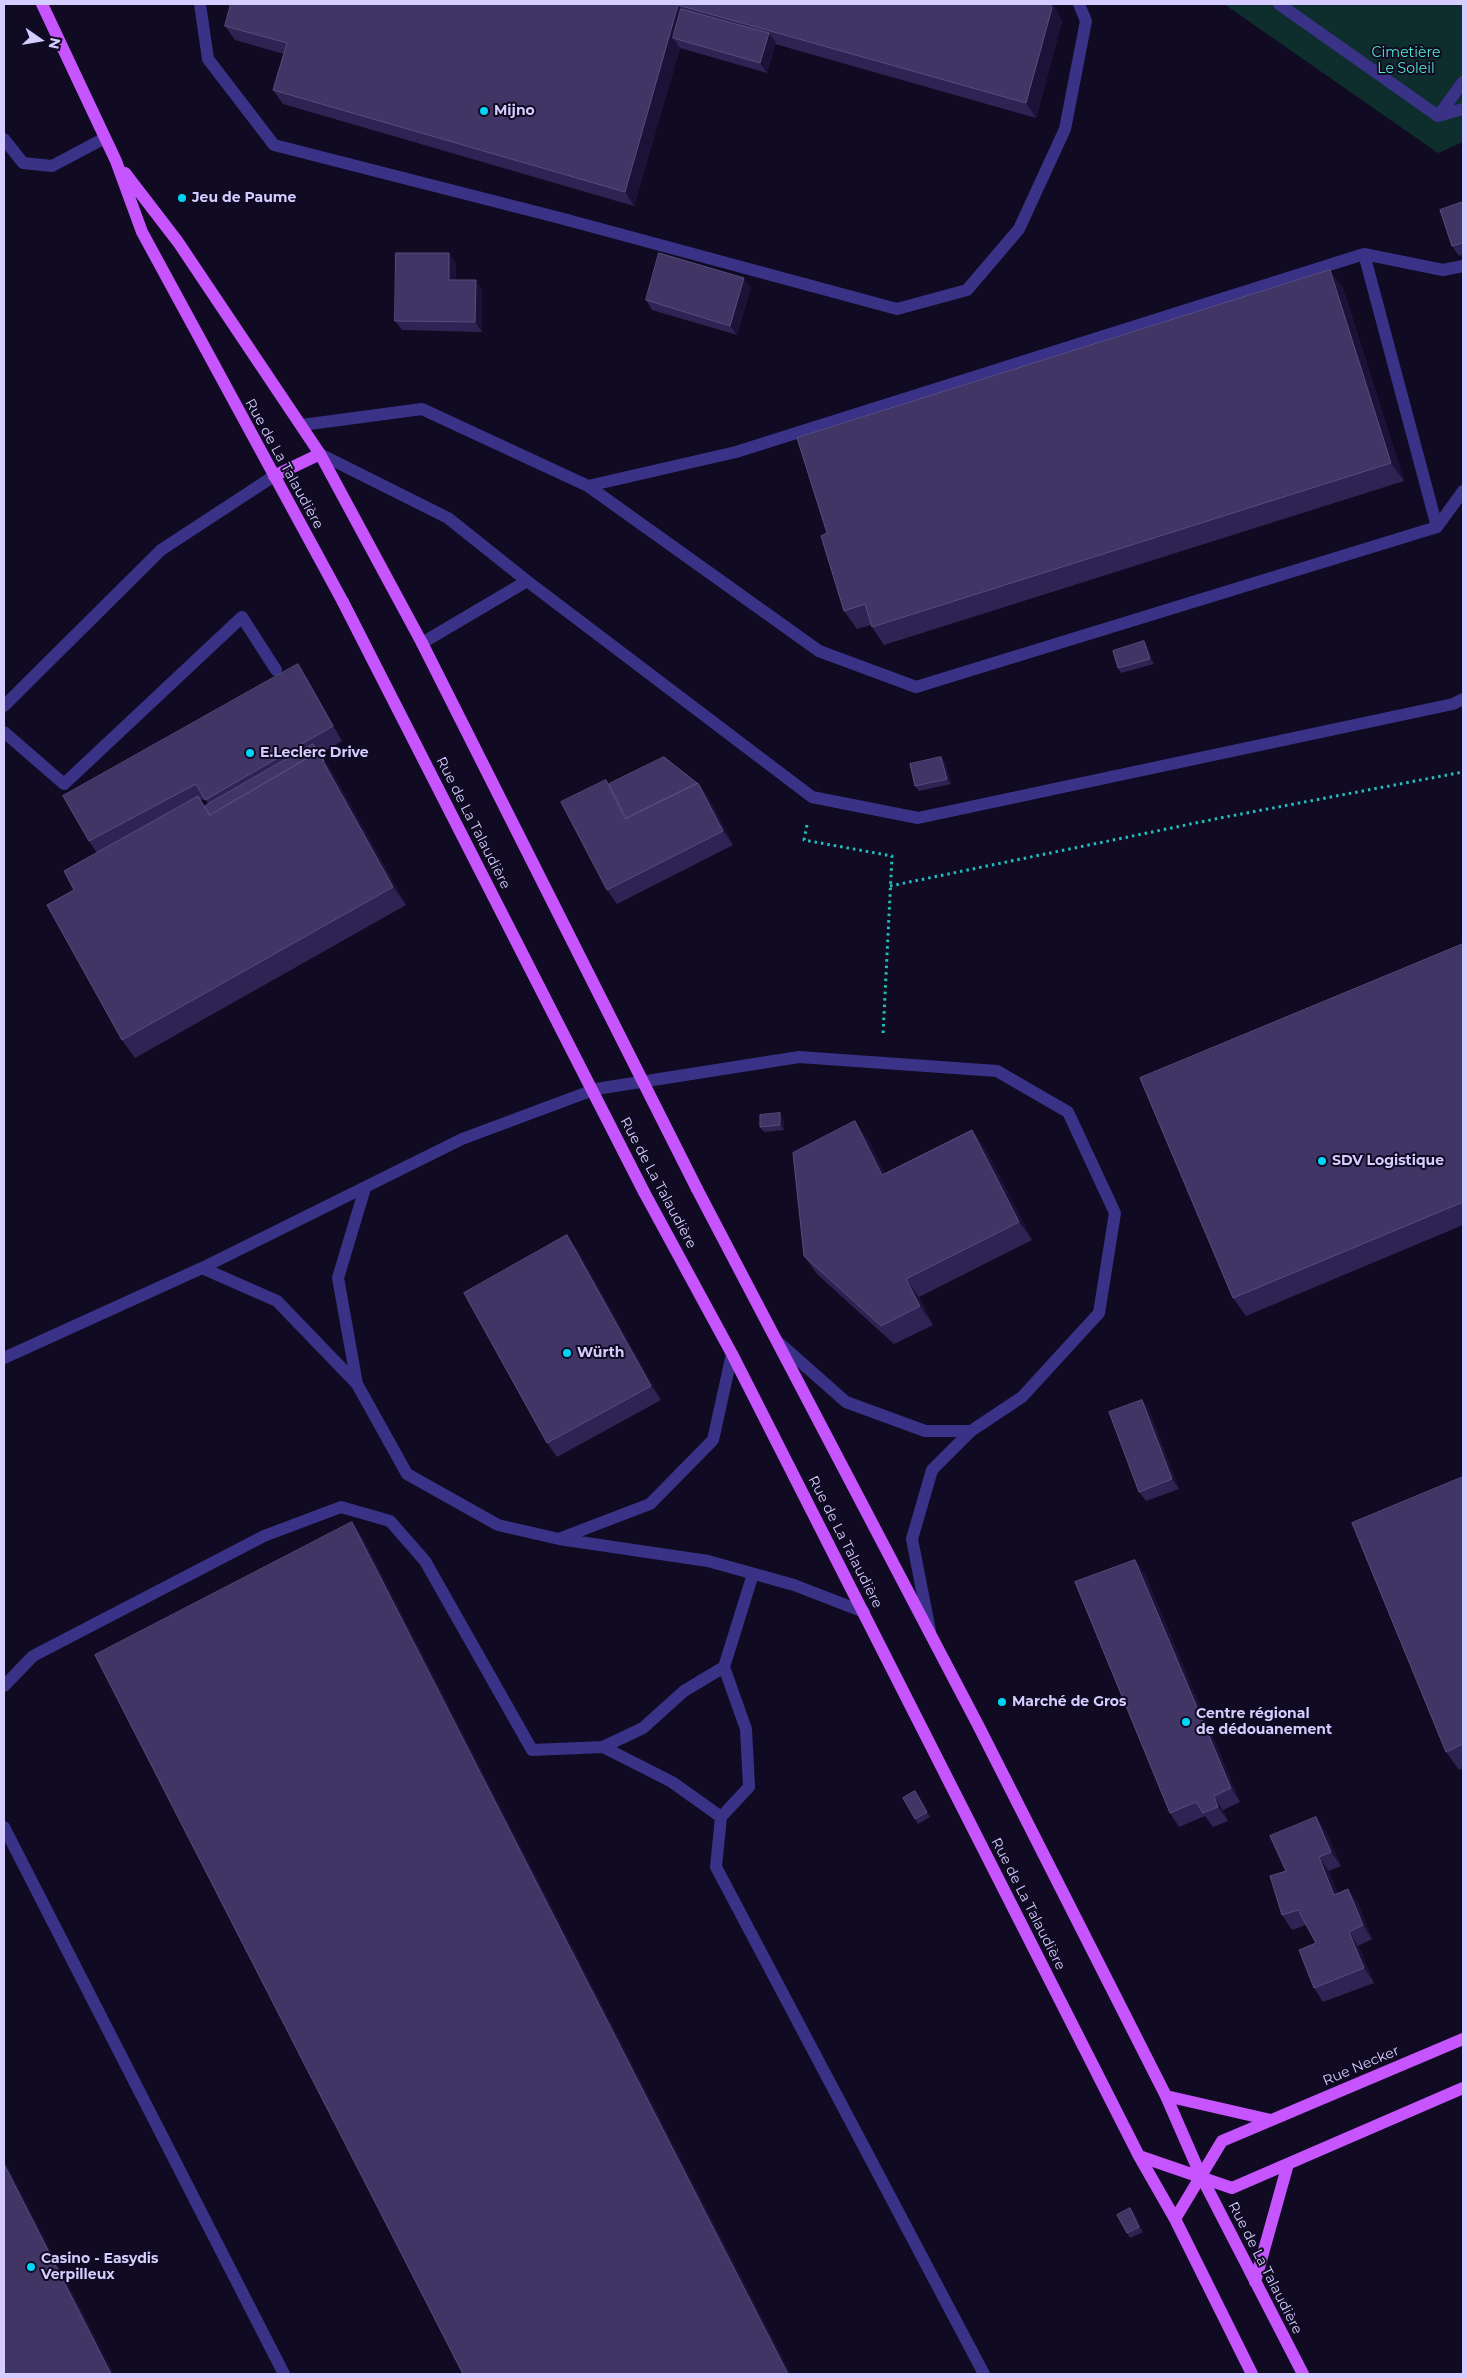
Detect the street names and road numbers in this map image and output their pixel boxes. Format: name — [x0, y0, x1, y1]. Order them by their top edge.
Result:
street label: Rue de La Talaudière — [241, 396, 327, 532]
street label: Rue de La Talaudière — [432, 754, 514, 892]
street label: Rue de La Talaudière — [616, 1114, 700, 1252]
street label: Rue de La Talaudière — [804, 1473, 886, 1611]
street label: Rue de La Talaudière — [987, 1835, 1069, 1973]
street label: Rue Necker — [1320, 2042, 1402, 2090]
street label: Rue de La Talaudière — [1224, 2199, 1306, 2337]

